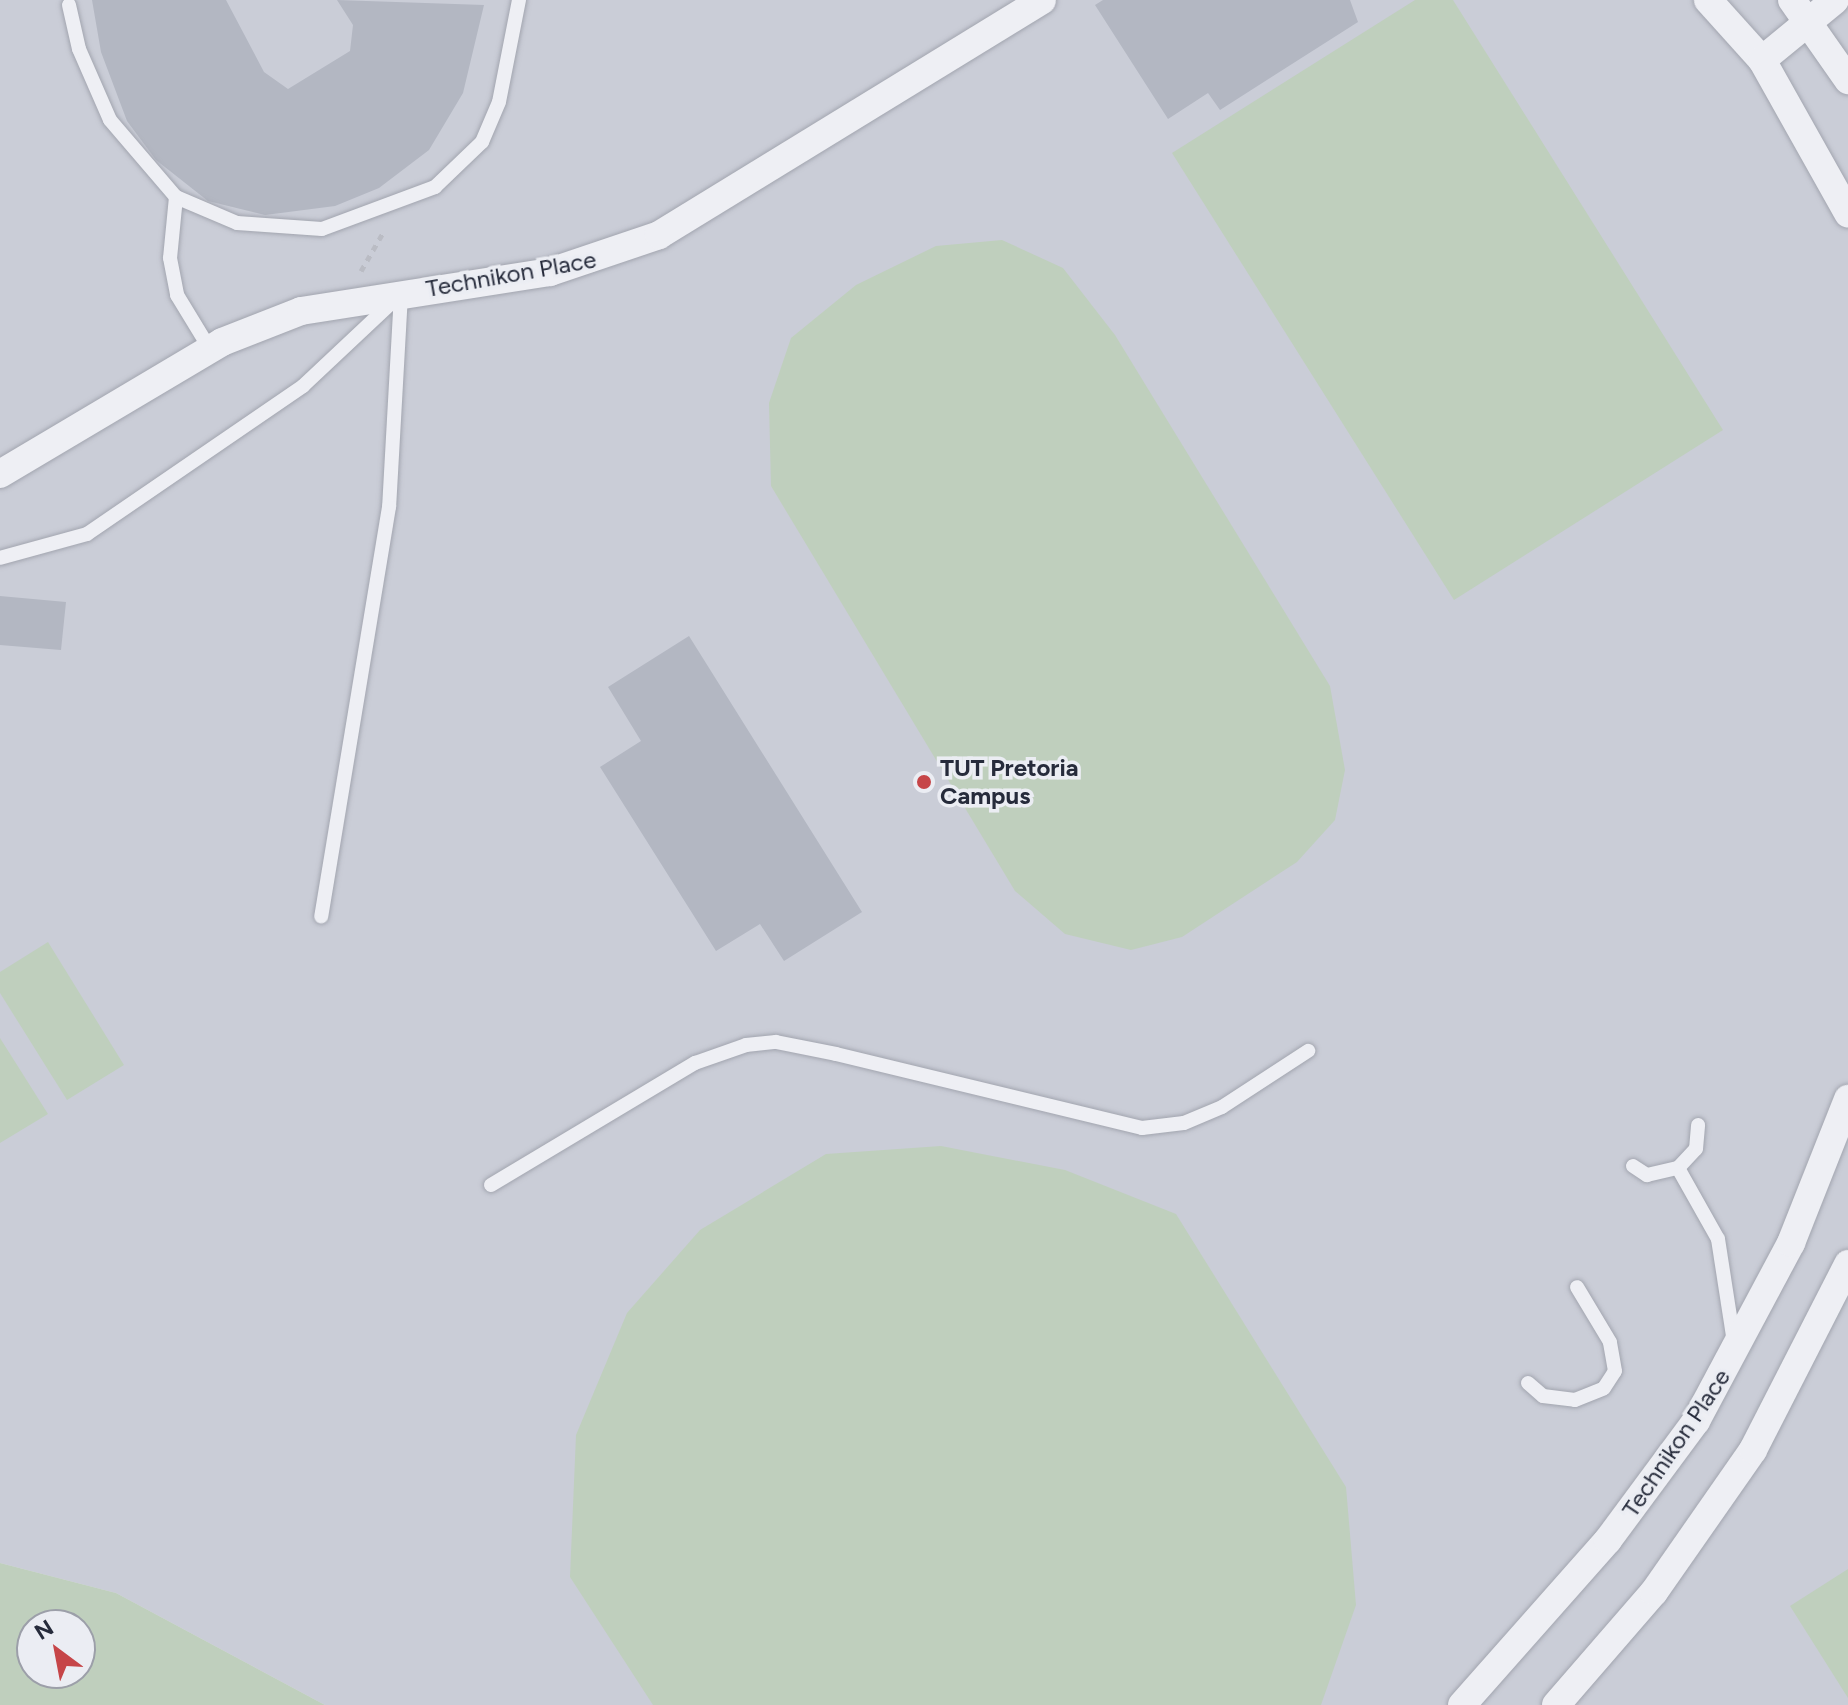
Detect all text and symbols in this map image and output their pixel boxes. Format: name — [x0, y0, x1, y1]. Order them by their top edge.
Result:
street label: Technikon Place — [424, 245, 598, 303]
place label: TUT Pretoria Campus — [940, 754, 1079, 810]
marker: TUT Pretoria Campus — [915, 773, 933, 791]
street label: Technikon Place — [1616, 1364, 1736, 1522]
north arrow — [16, 1609, 96, 1689]
text: N — [30, 1614, 58, 1646]

